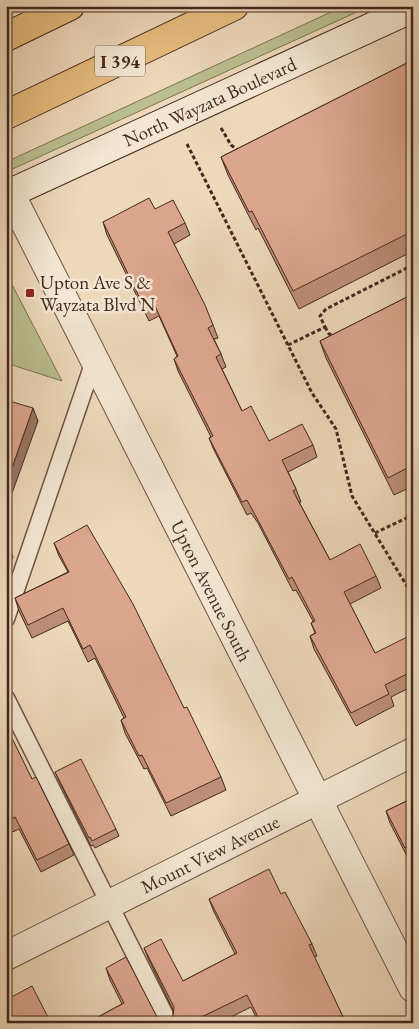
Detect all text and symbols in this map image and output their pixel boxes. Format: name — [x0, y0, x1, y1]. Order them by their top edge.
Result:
road number: I 394 — [95, 46, 145, 76]
street label: North Wayzata Boulevard — [119, 51, 301, 152]
place label: Upton Ave S & Wayzata Blvd N — [40, 270, 155, 317]
marker: Upton Ave S & Wayzata Blvd N — [24, 287, 36, 299]
street label: Upton Avenue South — [165, 516, 258, 666]
street label: Mount View Avenue — [136, 809, 283, 899]

